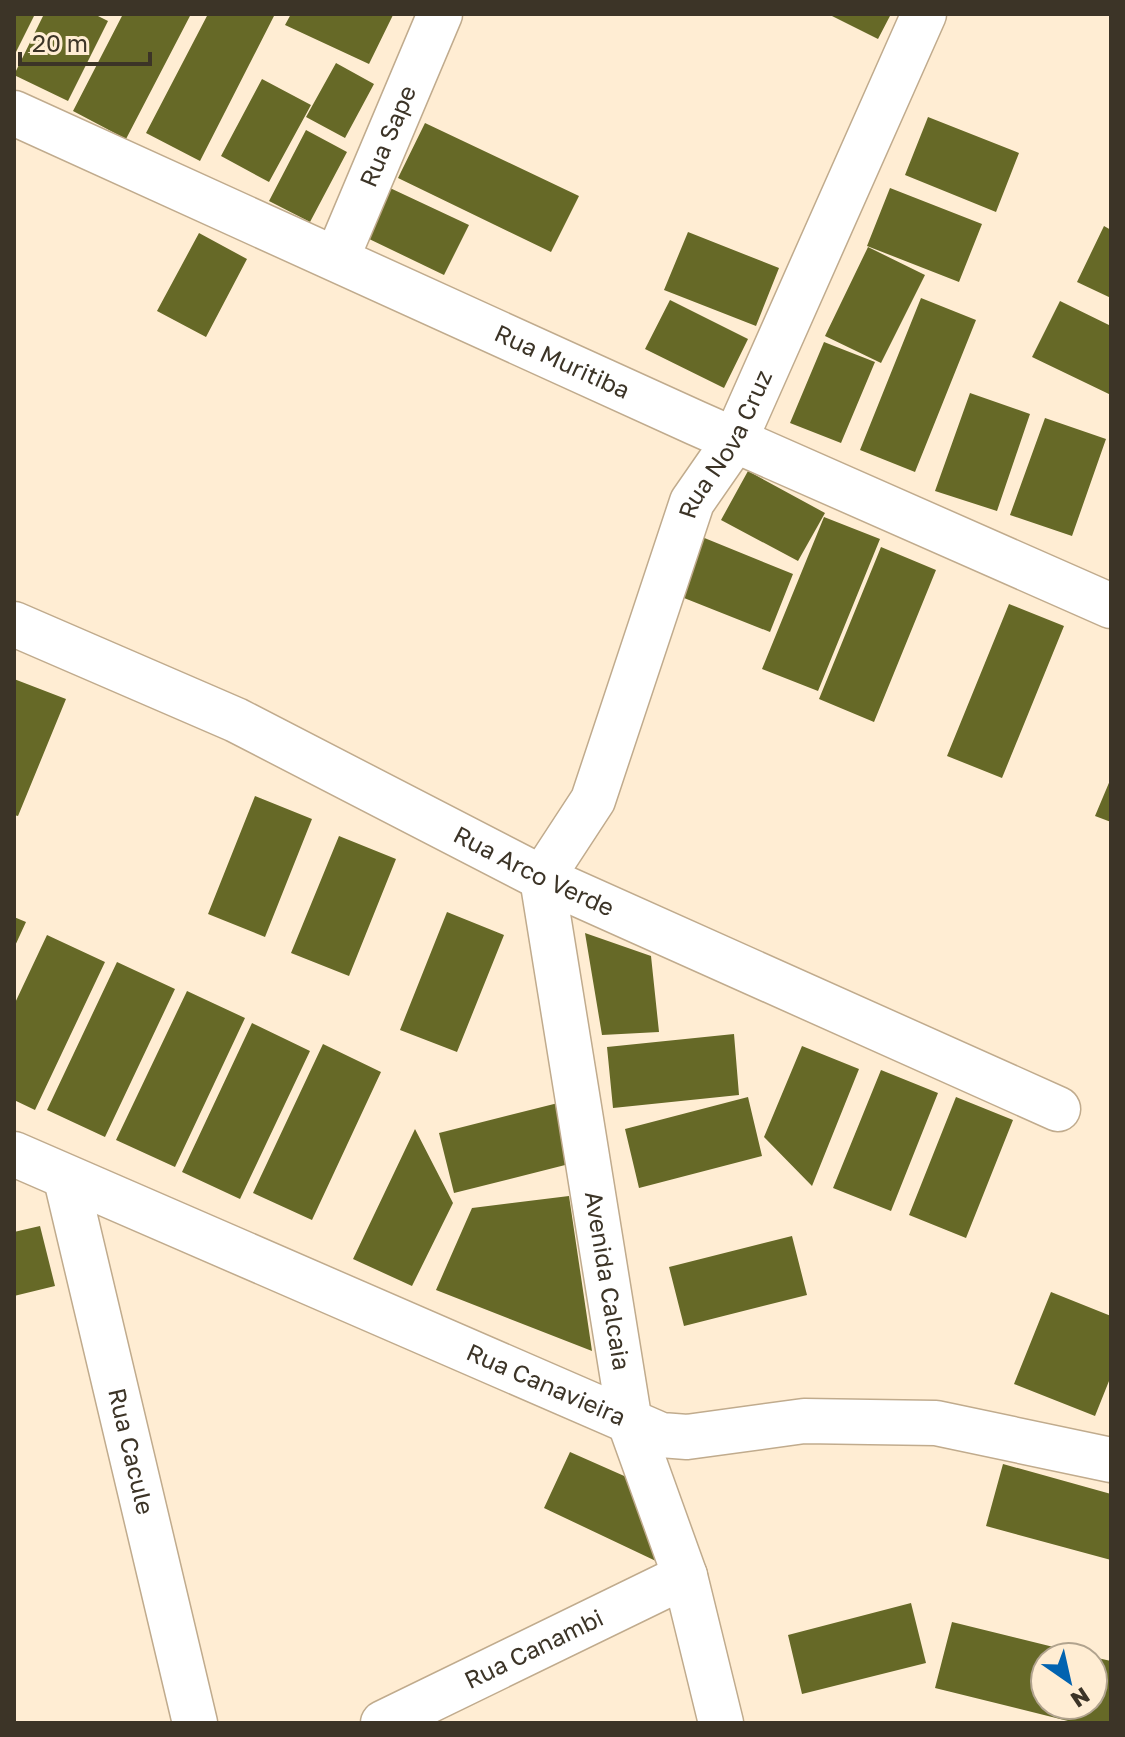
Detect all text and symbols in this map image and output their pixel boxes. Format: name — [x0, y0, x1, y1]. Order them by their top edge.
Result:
scale bar — [20, 16, 150, 66]
text: 20 m — [32, 28, 88, 57]
street label: Rua Sape — [353, 81, 421, 191]
street label: Rua Muritiba — [491, 317, 635, 404]
street label: Rua Nova Cruz — [672, 365, 777, 522]
street label: Rua Arco Verde — [449, 819, 619, 921]
street label: Avenida Calcaia — [580, 1189, 637, 1372]
street label: Rua Canavieira — [463, 1336, 631, 1431]
street label: Rua Cacule — [103, 1385, 161, 1517]
street label: Rua Canambi — [459, 1602, 607, 1694]
north arrow — [1029, 1641, 1109, 1721]
text: N — [1066, 1682, 1095, 1714]

